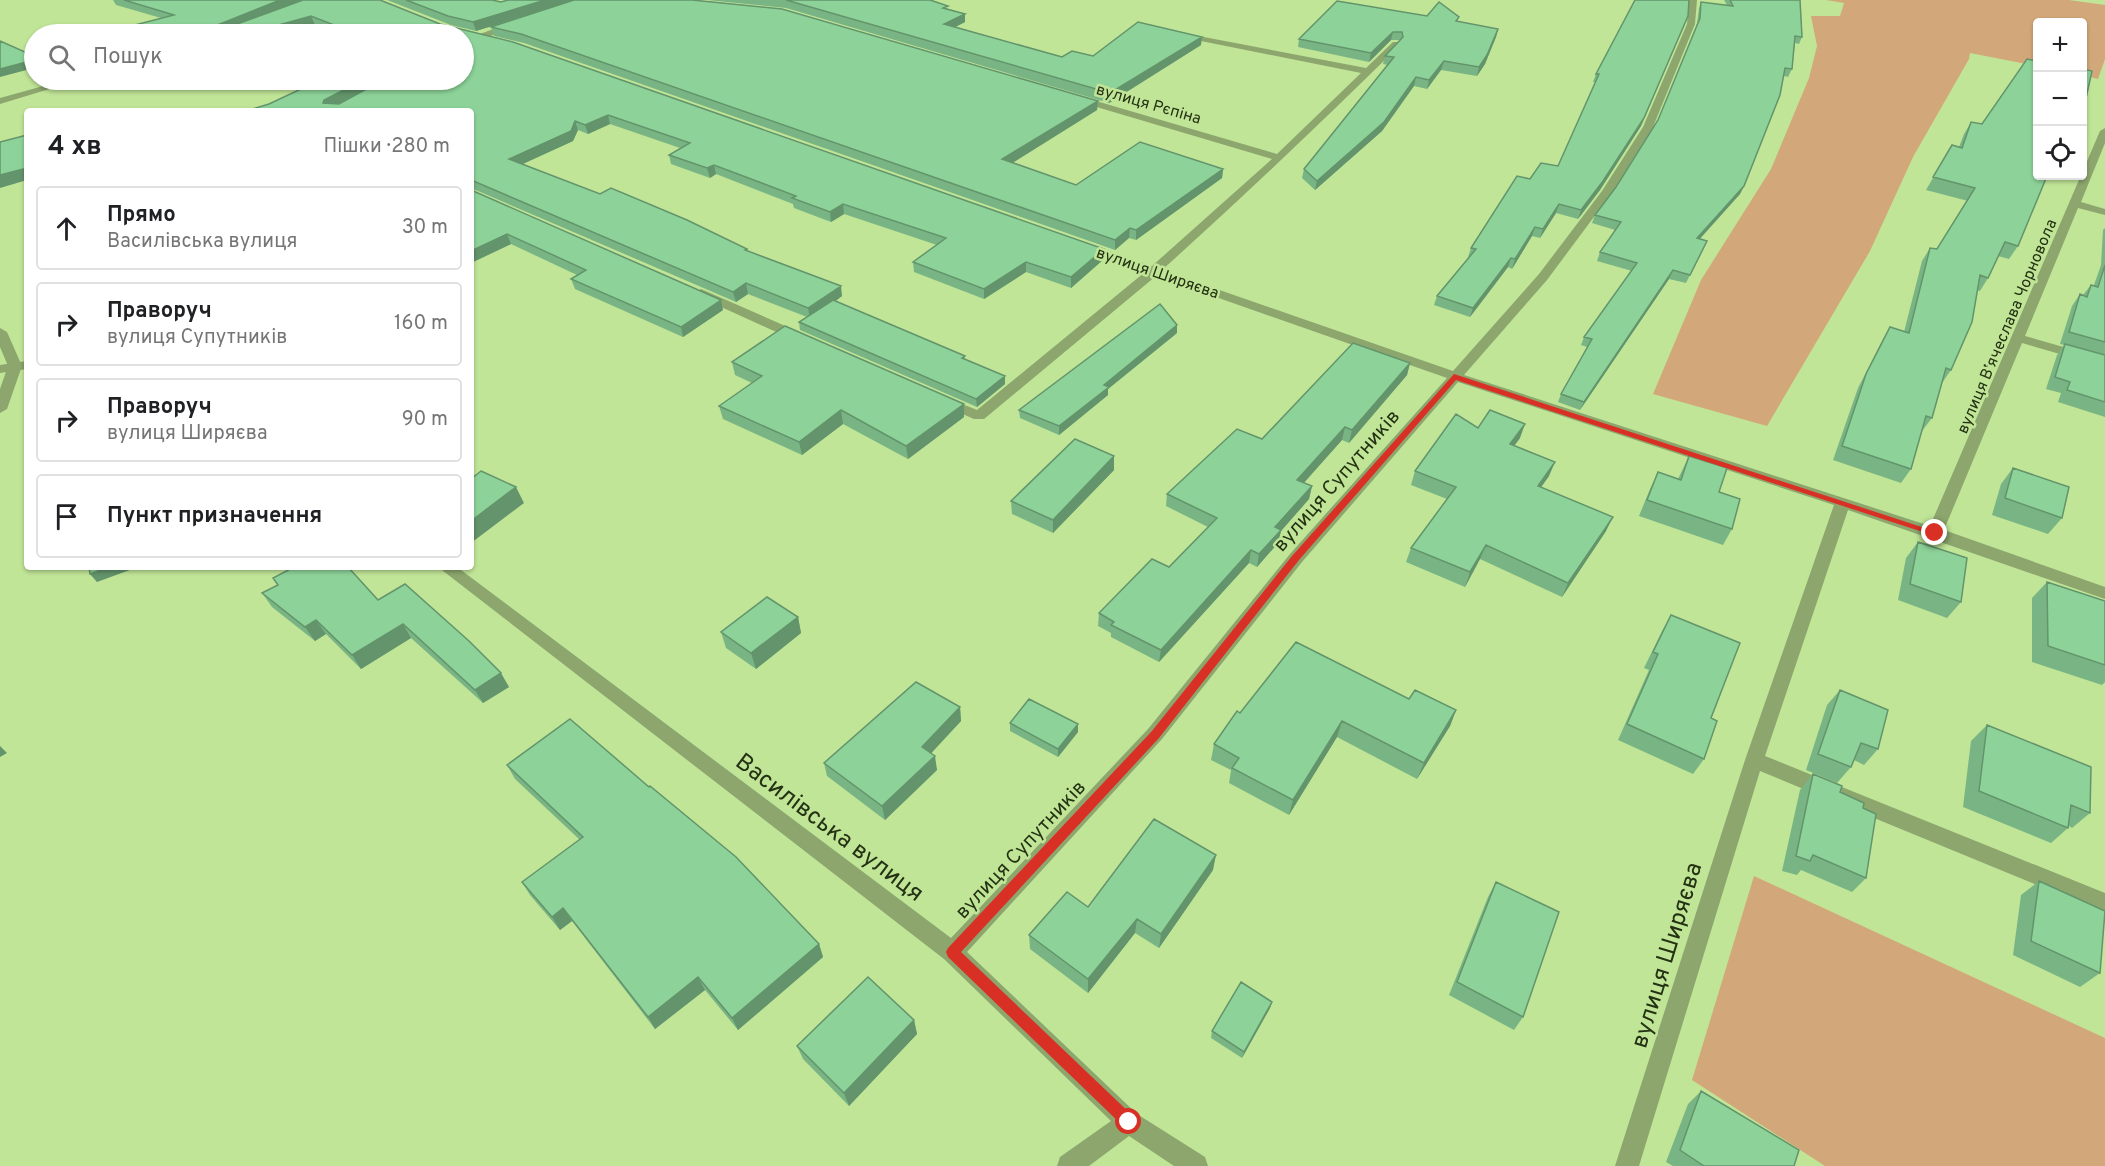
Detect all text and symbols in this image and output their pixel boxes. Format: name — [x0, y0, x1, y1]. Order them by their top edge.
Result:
map controls — [2033, 18, 2087, 180]
button: + — [2033, 18, 2087, 72]
search box — [24, 24, 474, 90]
icon: search — [45, 41, 78, 74]
text: Пошук — [93, 44, 163, 71]
button: − — [2033, 72, 2087, 126]
street label: вулиця Рєпіна — [1094, 80, 1203, 129]
button: locate — [2033, 126, 2087, 180]
text: 4 хв — [48, 131, 102, 164]
text: Пішки · 280 m — [323, 134, 450, 160]
text: Прямо — [107, 202, 176, 229]
icon: ahead — [50, 212, 83, 245]
text: 30 m — [402, 215, 448, 241]
street label: вулиця Вʼячеслава Чорновола — [1953, 216, 2062, 437]
text: Василівська вулиця — [107, 229, 298, 255]
street label: вулиця Ширяєва — [1093, 244, 1221, 304]
text: Праворуч — [107, 298, 212, 325]
icon: right — [50, 308, 83, 341]
text: 160 m — [394, 311, 448, 337]
text: вулиця Супутників — [107, 325, 287, 351]
text: Праворуч — [107, 394, 212, 421]
icon: right — [50, 404, 83, 437]
street label: вулиця Супутників — [1269, 405, 1406, 558]
text: 90 m — [402, 407, 448, 433]
text: вулиця Ширяєва — [107, 421, 267, 447]
icon: arrive — [50, 500, 83, 533]
text: Пункт призначення — [107, 503, 322, 530]
route end — [1921, 519, 1947, 545]
street label: Василівська вулиця — [728, 748, 929, 909]
street label: вулиця Супутників — [950, 776, 1092, 925]
street label: вулиця Ширяєва — [1625, 859, 1710, 1052]
route start — [1115, 1108, 1141, 1134]

